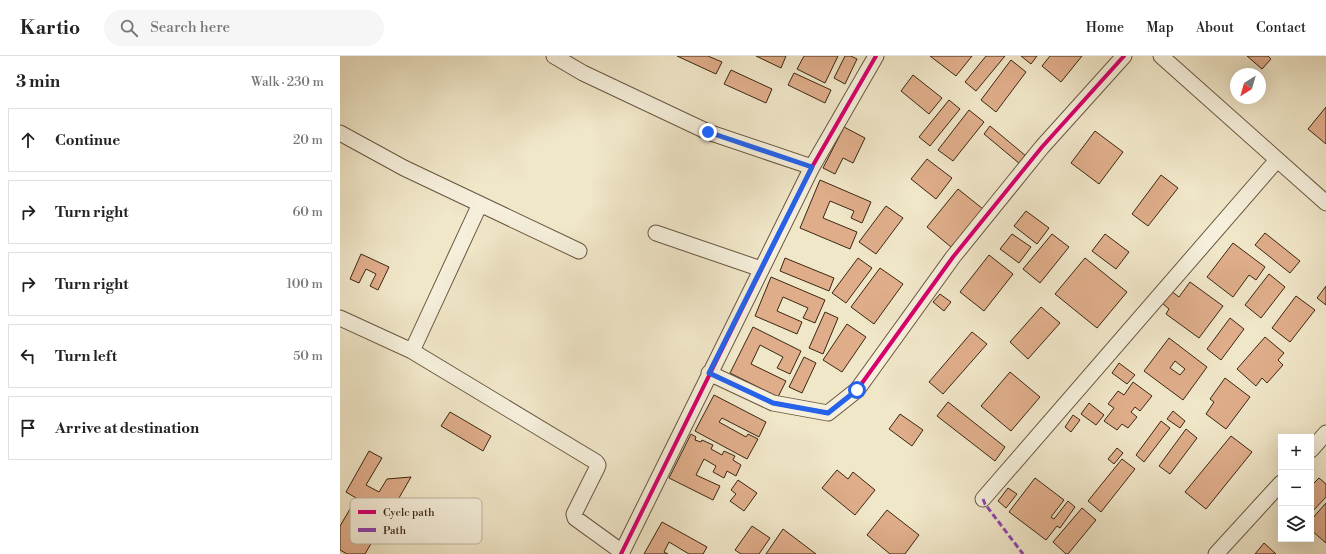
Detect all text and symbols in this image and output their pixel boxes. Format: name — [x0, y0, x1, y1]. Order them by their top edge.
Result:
search box — [104, 10, 384, 46]
text: Kartio — [20, 16, 80, 40]
icon: search — [118, 17, 140, 39]
text: Search here — [150, 18, 230, 37]
text: Home — [1086, 19, 1124, 37]
text: Map — [1146, 19, 1174, 37]
text: About — [1196, 19, 1234, 37]
text: Contact — [1256, 19, 1306, 37]
north arrow — [1230, 68, 1266, 104]
text: 3 min — [16, 71, 60, 93]
text: Walk · 230 m — [251, 74, 324, 90]
route end — [699, 123, 717, 141]
icon: ahead — [17, 129, 39, 151]
text: Continue — [55, 131, 120, 150]
text: 20 m — [293, 132, 323, 148]
icon: right — [17, 201, 39, 223]
text: Turn right — [55, 203, 129, 222]
text: 60 m — [292, 204, 323, 220]
icon: right — [17, 273, 39, 295]
text: Turn right — [55, 275, 129, 294]
text: 100 m — [287, 276, 323, 292]
icon: left — [17, 345, 39, 367]
text: Turn left — [55, 347, 117, 366]
text: 50 m — [293, 348, 323, 364]
route start — [848, 381, 866, 399]
icon: arrive — [17, 417, 39, 439]
text: Arrive at destination — [55, 419, 199, 438]
map controls — [1278, 434, 1314, 542]
button: + — [1278, 434, 1314, 470]
button: − — [1278, 470, 1314, 506]
legend — [350, 498, 482, 544]
text: Cycle path — [383, 506, 435, 520]
button: layers — [1278, 506, 1314, 542]
text: Path — [383, 524, 407, 538]

